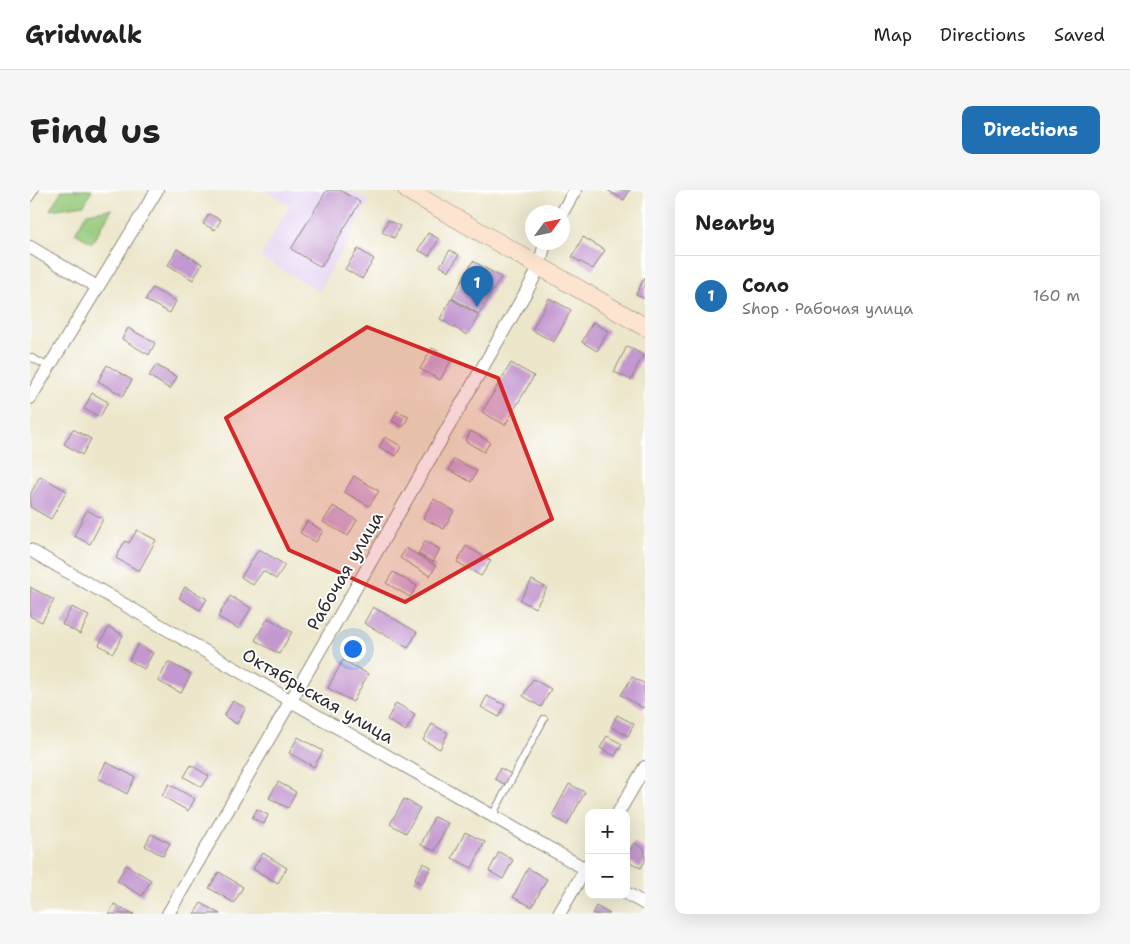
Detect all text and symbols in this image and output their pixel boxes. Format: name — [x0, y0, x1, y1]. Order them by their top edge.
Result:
text: Gridwalk — [25, 19, 142, 51]
text: Map — [874, 23, 912, 47]
text: Directions — [940, 23, 1026, 47]
text: Saved — [1054, 23, 1105, 47]
button: Directions — [962, 106, 1100, 154]
text: Find us — [30, 107, 161, 154]
north arrow — [525, 205, 570, 250]
text: Nearby — [695, 209, 775, 237]
pin: 1 — [461, 266, 493, 307]
text: Соло — [742, 273, 789, 298]
text: 1 — [707, 285, 715, 306]
text: 160 m — [1033, 285, 1080, 306]
text: Shop · Рабочая улица — [742, 298, 913, 319]
street label: Рабочая улица — [301, 507, 389, 635]
your location — [340, 636, 366, 662]
street label: Октябрьская улица — [238, 643, 398, 749]
map controls — [585, 809, 630, 899]
button: + — [585, 809, 630, 854]
button: − — [585, 854, 630, 899]

